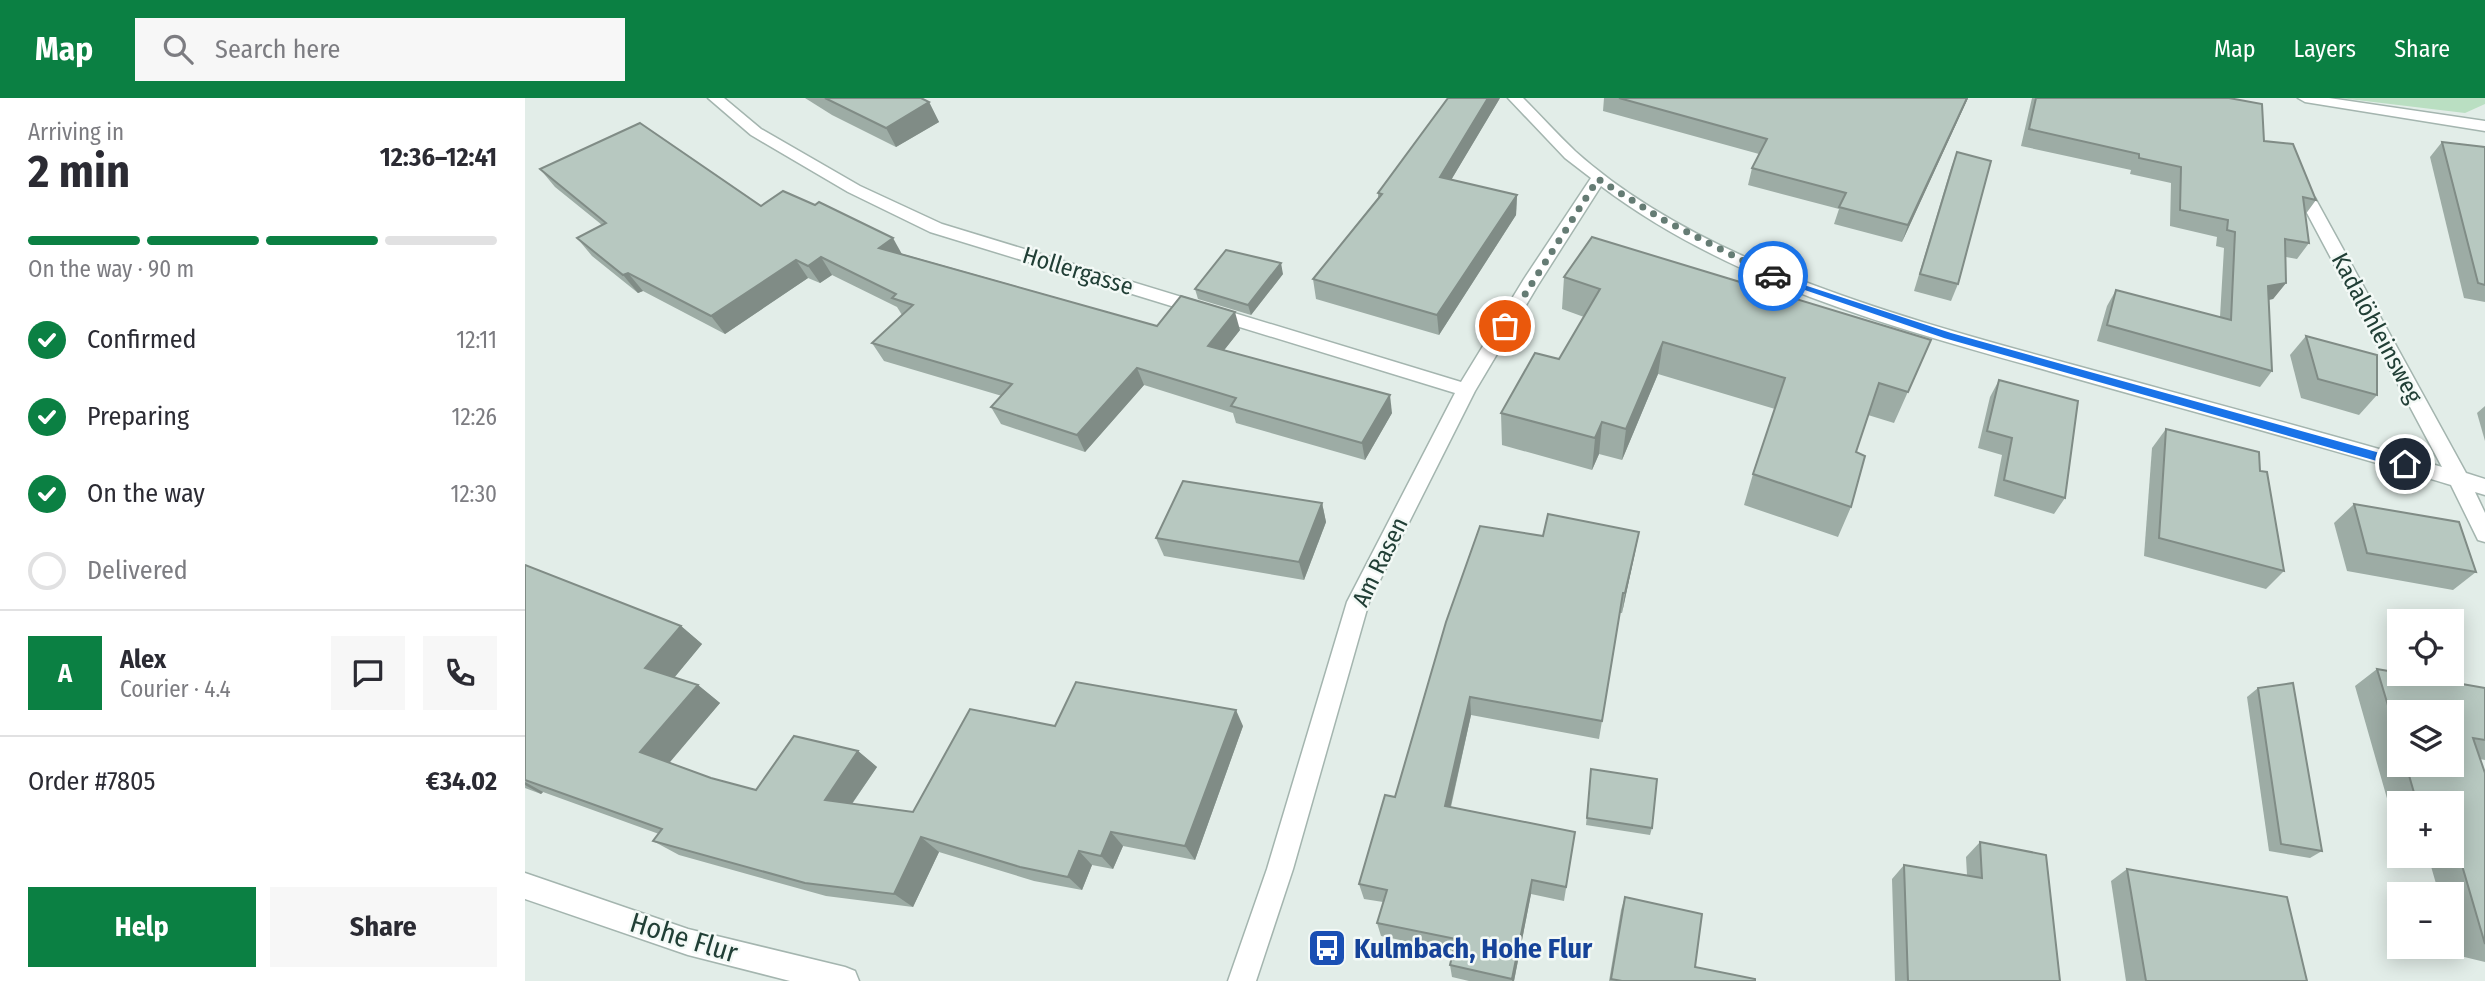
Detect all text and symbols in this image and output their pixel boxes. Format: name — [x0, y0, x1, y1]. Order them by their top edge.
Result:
search box — [135, 18, 625, 81]
text: Map — [35, 29, 93, 69]
icon: search — [159, 30, 197, 68]
text: Search here — [215, 34, 340, 65]
text: Map — [2214, 35, 2256, 63]
text: Layers — [2294, 35, 2356, 63]
text: Share — [2394, 35, 2450, 63]
text: Arriving in — [28, 118, 124, 146]
text: 12:36–12:41 — [380, 142, 497, 173]
text: 2 min — [28, 144, 130, 199]
street label: Hollergasse — [1019, 241, 1137, 301]
courier — [1738, 241, 1808, 311]
street label: Kadalöhleinsweg — [2326, 248, 2429, 408]
text: On the way · 90 m — [28, 255, 194, 283]
icon: car — [1754, 257, 1792, 295]
pin — [1475, 296, 1535, 356]
icon: bag — [1486, 307, 1524, 345]
icon: check — [28, 321, 66, 359]
text: Confirmed — [87, 324, 197, 355]
text: 12:11 — [456, 326, 497, 354]
icon: check — [28, 398, 66, 436]
text: Preparing — [87, 401, 189, 432]
text: 12:26 — [451, 403, 497, 431]
pin — [2375, 434, 2435, 494]
icon: home — [2386, 445, 2424, 483]
icon: check — [28, 475, 66, 513]
text: On the way — [87, 478, 205, 509]
text: 12:30 — [450, 480, 497, 508]
street label: Am Rasen — [1346, 513, 1414, 611]
text: Delivered — [87, 555, 188, 586]
map controls — [2387, 609, 2464, 959]
button: locate — [2387, 609, 2464, 686]
button: chat — [331, 636, 405, 710]
button: phone — [423, 636, 497, 710]
text: Alex — [120, 644, 166, 675]
text: A — [58, 658, 72, 689]
text: Courier · 4.4 — [120, 675, 231, 703]
button: layers — [2387, 700, 2464, 777]
text: Order #7805 — [28, 766, 156, 797]
text: €34.02 — [426, 766, 497, 797]
button: + — [2387, 791, 2464, 868]
button: − — [2387, 882, 2464, 959]
button: Help — [28, 887, 256, 967]
button: Share — [270, 887, 497, 967]
street label: Hohe Flur — [626, 906, 742, 969]
bus stop icon: Kulmbach, Hohe Flur — [1306, 927, 1348, 969]
place label: Kulmbach, Hohe Flur — [1354, 932, 1593, 965]

